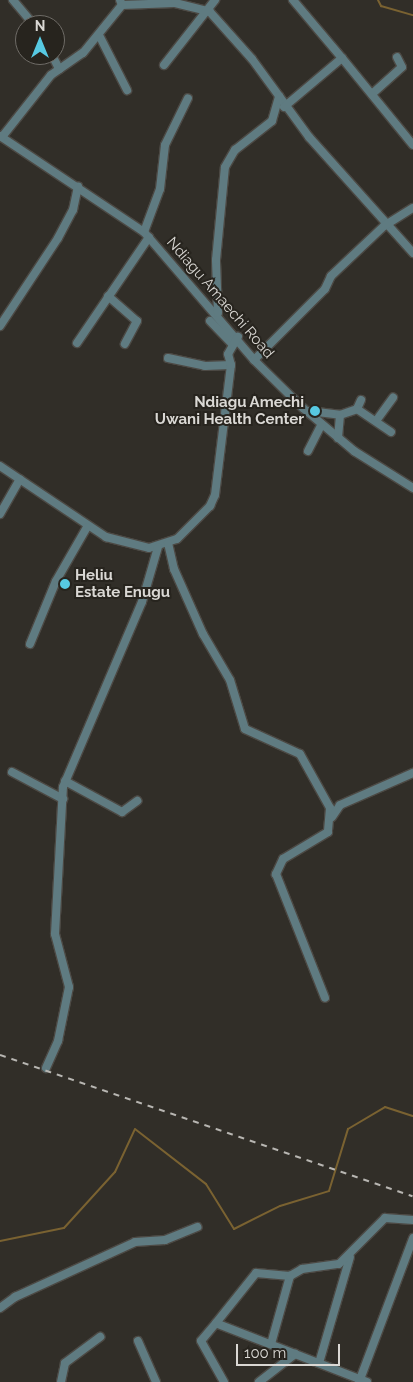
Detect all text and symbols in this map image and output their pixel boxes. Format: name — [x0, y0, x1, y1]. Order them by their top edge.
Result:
north arrow — [15, 15, 65, 65]
text: N — [35, 18, 45, 34]
street label: Ndiagu Amaechi Road — [162, 234, 278, 362]
place label: Ndiagu Amechi Uwani Health Center — [155, 393, 304, 428]
marker: Ndiagu Amechi Uwani Health Center — [308, 404, 322, 418]
place label: Heliu Estate Enugu — [75, 566, 170, 601]
marker: Heliu Estate Enugu — [59, 578, 71, 590]
scale bar — [238, 1334, 342, 1366]
text: 100 m — [244, 1344, 286, 1362]

